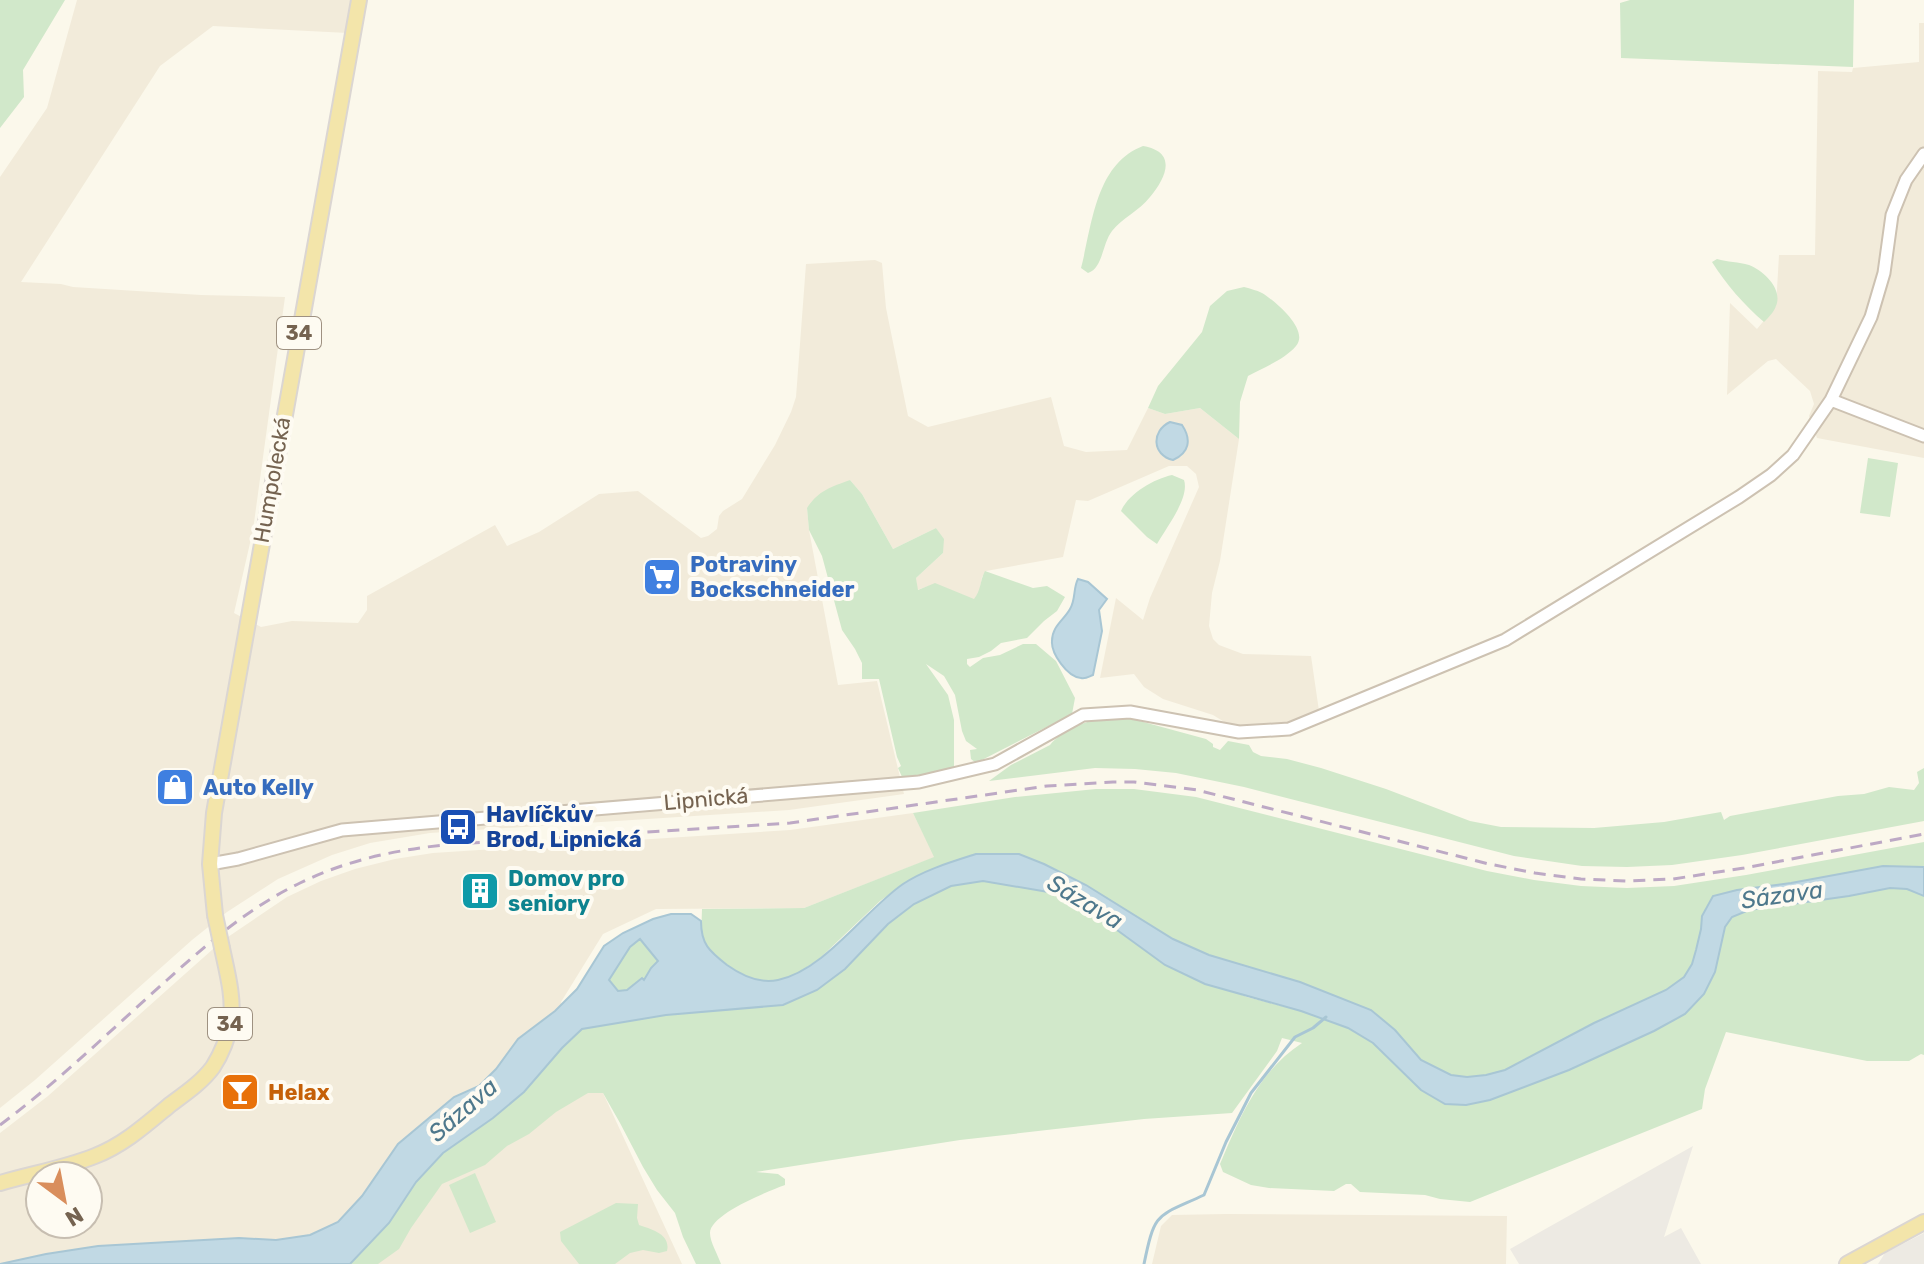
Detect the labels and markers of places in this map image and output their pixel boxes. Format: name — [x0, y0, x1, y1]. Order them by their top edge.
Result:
place label: Potraviny Bockschneider — [690, 551, 854, 603]
supermarket icon: Potraviny Bockschneider — [641, 556, 683, 598]
shop icon: Auto Kelly — [154, 766, 196, 808]
place label: Auto Kelly — [203, 774, 314, 801]
place label: Havlíčkův Brod, Lipnická — [486, 801, 642, 853]
bus stop icon: Havlíčkův Brod, Lipnická — [437, 806, 479, 848]
place label: Domov pro seniory — [508, 865, 625, 917]
building icon: Domov pro seniory — [459, 870, 501, 912]
bar icon: Helax — [219, 1071, 261, 1113]
place label: Helax — [268, 1079, 330, 1106]

